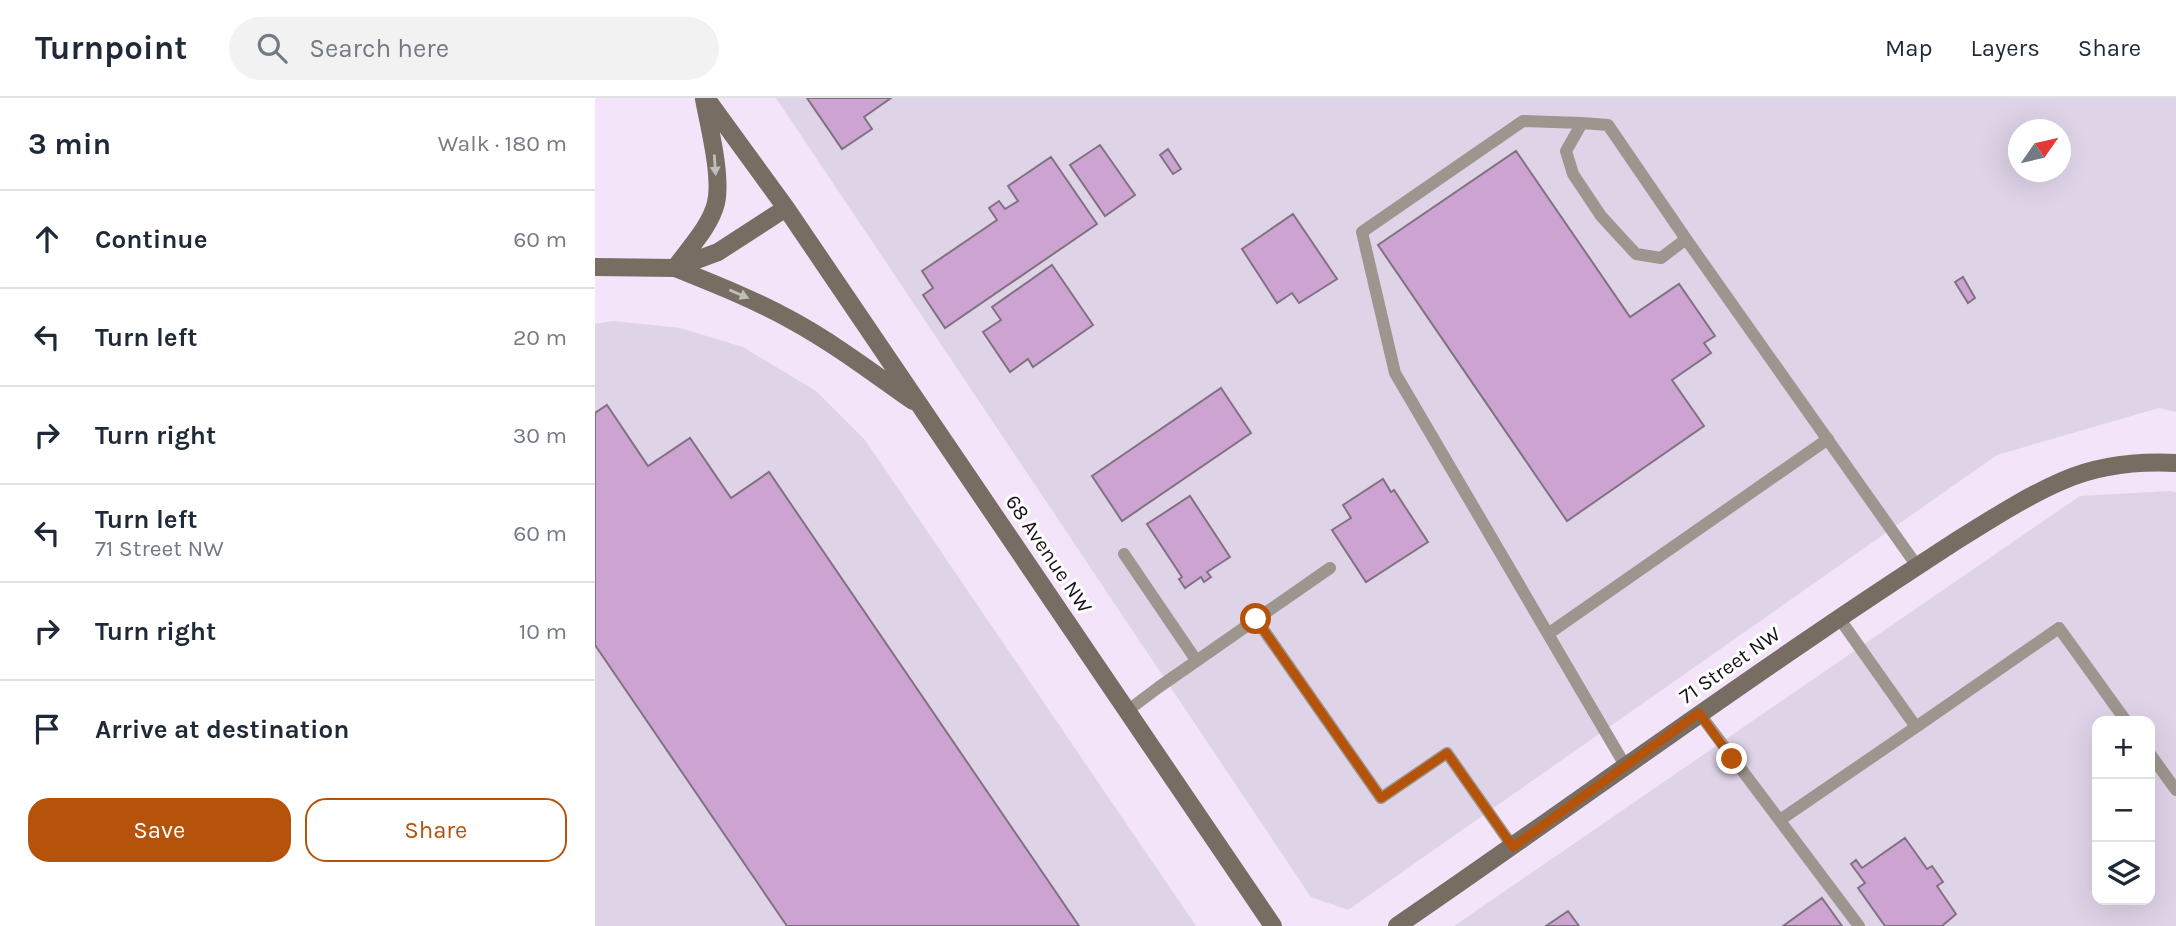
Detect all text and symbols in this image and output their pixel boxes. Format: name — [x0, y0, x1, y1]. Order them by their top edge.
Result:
search box — [229, 17, 719, 80]
text: Turnpoint — [35, 29, 187, 67]
icon: search — [253, 29, 291, 67]
text: Search here — [309, 33, 449, 64]
text: Map — [1885, 34, 1933, 62]
text: Layers — [1971, 34, 2040, 62]
text: Share — [2078, 34, 2141, 62]
north arrow — [2008, 119, 2071, 182]
text: 3 min — [28, 126, 111, 162]
text: Walk · 180 m — [438, 130, 567, 157]
one-way arrow — [710, 155, 721, 177]
icon: ahead — [28, 220, 66, 258]
text: Continue — [95, 224, 207, 255]
text: 60 m — [513, 226, 567, 253]
one-way arrow — [728, 289, 749, 300]
icon: left — [28, 318, 66, 356]
text: Turn left — [95, 322, 197, 353]
text: 20 m — [513, 324, 567, 351]
icon: right — [28, 416, 66, 454]
text: Turn right — [95, 420, 216, 451]
text: 30 m — [513, 422, 567, 449]
street label: 68 Avenue NW — [1001, 490, 1097, 618]
text: Turn left — [95, 504, 197, 535]
icon: left — [28, 514, 66, 552]
text: 60 m — [513, 520, 567, 547]
text: 71 Street NW — [95, 535, 224, 562]
route start — [1240, 603, 1271, 634]
icon: right — [28, 612, 66, 650]
text: Turn right — [95, 616, 216, 647]
text: 10 m — [519, 618, 567, 645]
street label: 71 Street NW — [1675, 621, 1785, 709]
icon: arrive — [28, 710, 66, 748]
text: Arrive at destination — [95, 714, 349, 745]
map controls — [2092, 716, 2155, 905]
button: + — [2092, 716, 2155, 779]
route end — [1716, 743, 1747, 774]
button: − — [2092, 779, 2155, 842]
button: Save — [28, 798, 291, 862]
button: Share — [305, 798, 567, 862]
button: layers — [2092, 842, 2155, 905]

